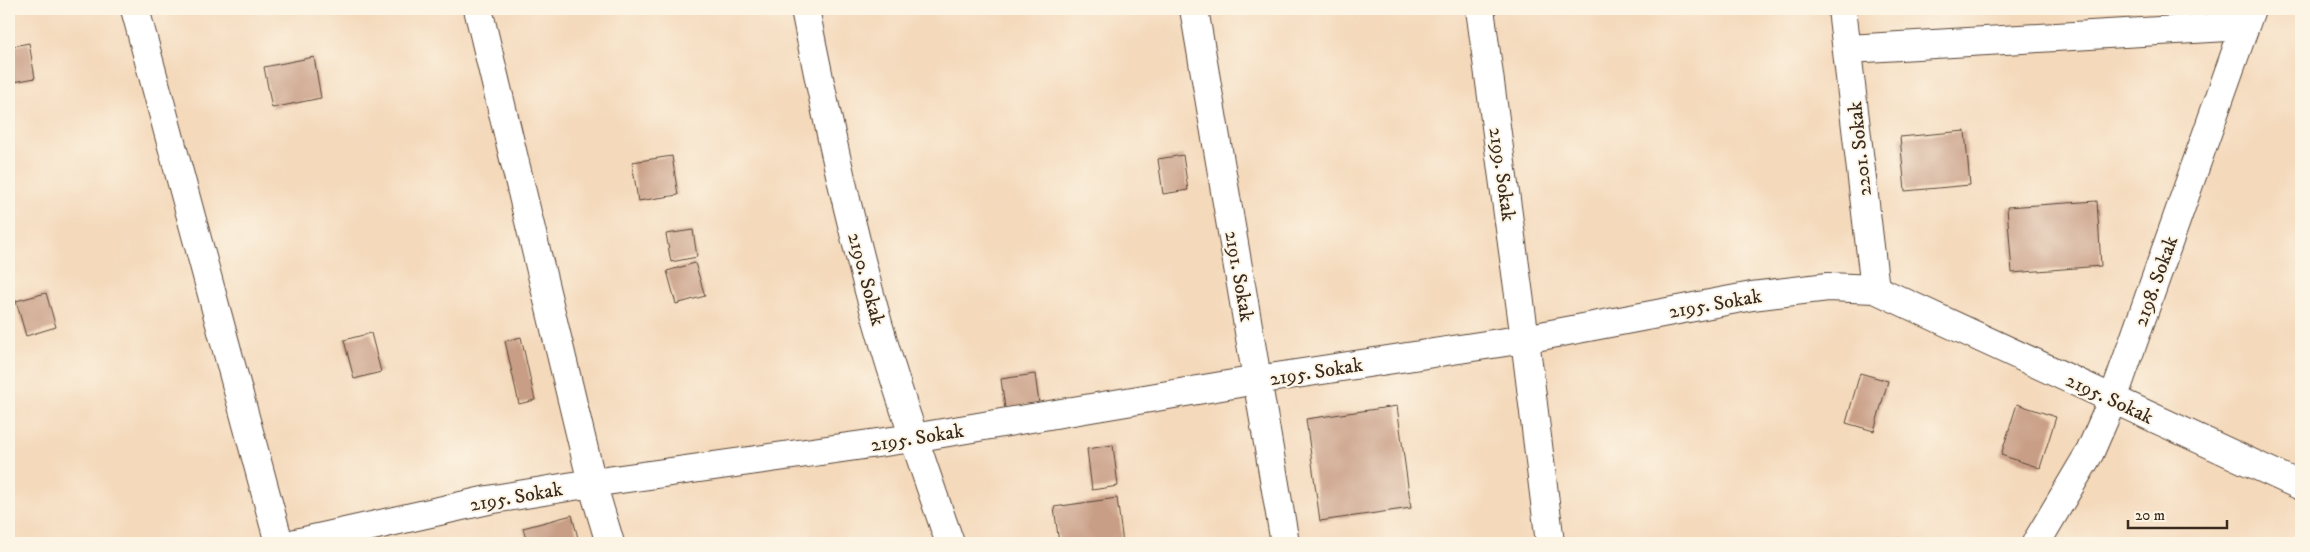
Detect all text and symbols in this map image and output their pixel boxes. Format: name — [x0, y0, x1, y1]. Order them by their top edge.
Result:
street label: 2201. Sokak — [1843, 100, 1878, 197]
street label: 2199. Sokak — [1483, 126, 1520, 223]
street label: 2191. Sokak — [1218, 229, 1259, 324]
street label: 2190. Sokak — [841, 230, 890, 329]
street label: 2198. Sokak — [2128, 233, 2184, 330]
street label: 2195. Sokak — [1667, 284, 1764, 325]
street label: 2195. Sokak — [1268, 353, 1365, 392]
street label: 2195. Sokak — [2062, 368, 2157, 431]
street label: 2195. Sokak — [869, 419, 966, 458]
street label: 2195. Sokak — [468, 477, 565, 518]
scale bar — [2128, 497, 2226, 529]
text: 20 m — [2135, 506, 2165, 525]

